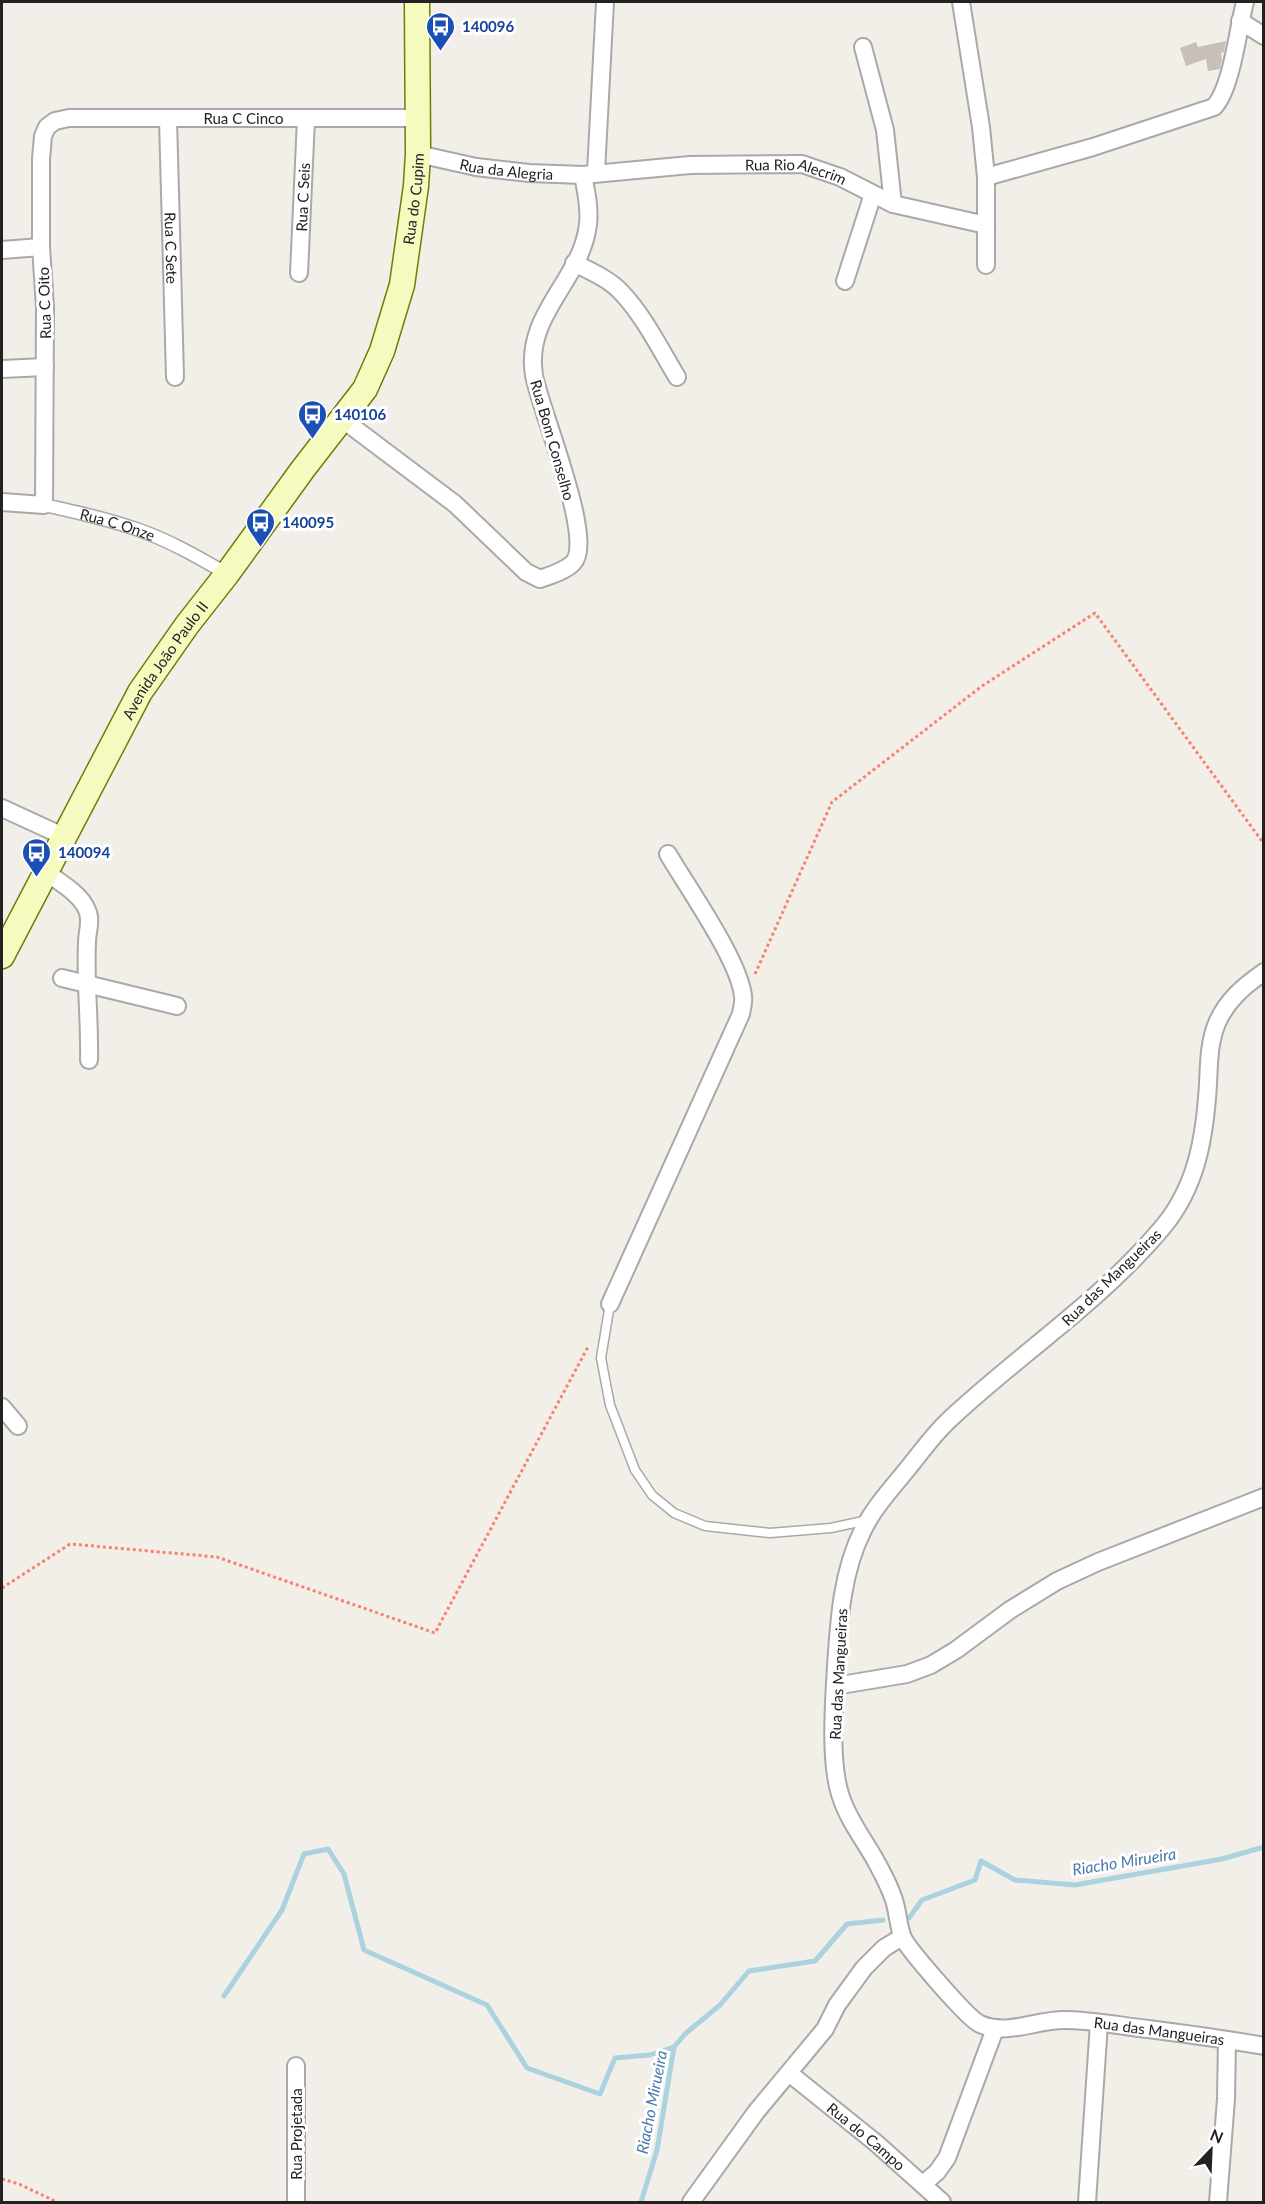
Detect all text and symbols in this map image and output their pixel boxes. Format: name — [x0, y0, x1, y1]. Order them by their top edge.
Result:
bus stop icon: 140096 — [425, 10, 457, 52]
place label: 140096 — [462, 17, 514, 35]
street label: Rua C Cinco — [203, 109, 284, 127]
street label: Rua do Cupim — [399, 152, 427, 246]
street label: Rua Rio Alecrim — [745, 154, 850, 188]
street label: Rua da Alegria — [458, 155, 554, 183]
street label: Rua C Seis — [292, 162, 313, 232]
street label: Rua C Sete — [162, 212, 181, 284]
street label: Rua C Oito — [34, 267, 54, 339]
street label: Rua Bom Conselho — [527, 378, 579, 502]
bus stop icon: 140106 — [297, 398, 329, 440]
place label: 140106 — [334, 405, 386, 423]
street label: Rua C Onze — [78, 504, 158, 544]
bus stop icon: 140095 — [245, 506, 277, 548]
place label: 140095 — [282, 513, 334, 531]
street label: Avenida João Paulo II — [118, 597, 211, 723]
bus stop icon: 140094 — [21, 836, 53, 878]
place label: 140094 — [58, 843, 110, 861]
street label: Rua das Mangueiras — [1057, 1225, 1165, 1329]
street label: Rua das Mangueiras — [826, 1608, 850, 1740]
water label: Riacho Mirueira — [1071, 1843, 1177, 1879]
street label: Rua das Mangueiras — [1093, 2013, 1226, 2048]
water label: Riacho Mirueira — [632, 2049, 670, 2155]
street label: Rua Projetada — [287, 2088, 305, 2180]
street label: Rua do Campo — [824, 2098, 909, 2174]
north arrow — [1181, 2120, 1241, 2180]
text: N — [1208, 2125, 1226, 2147]

